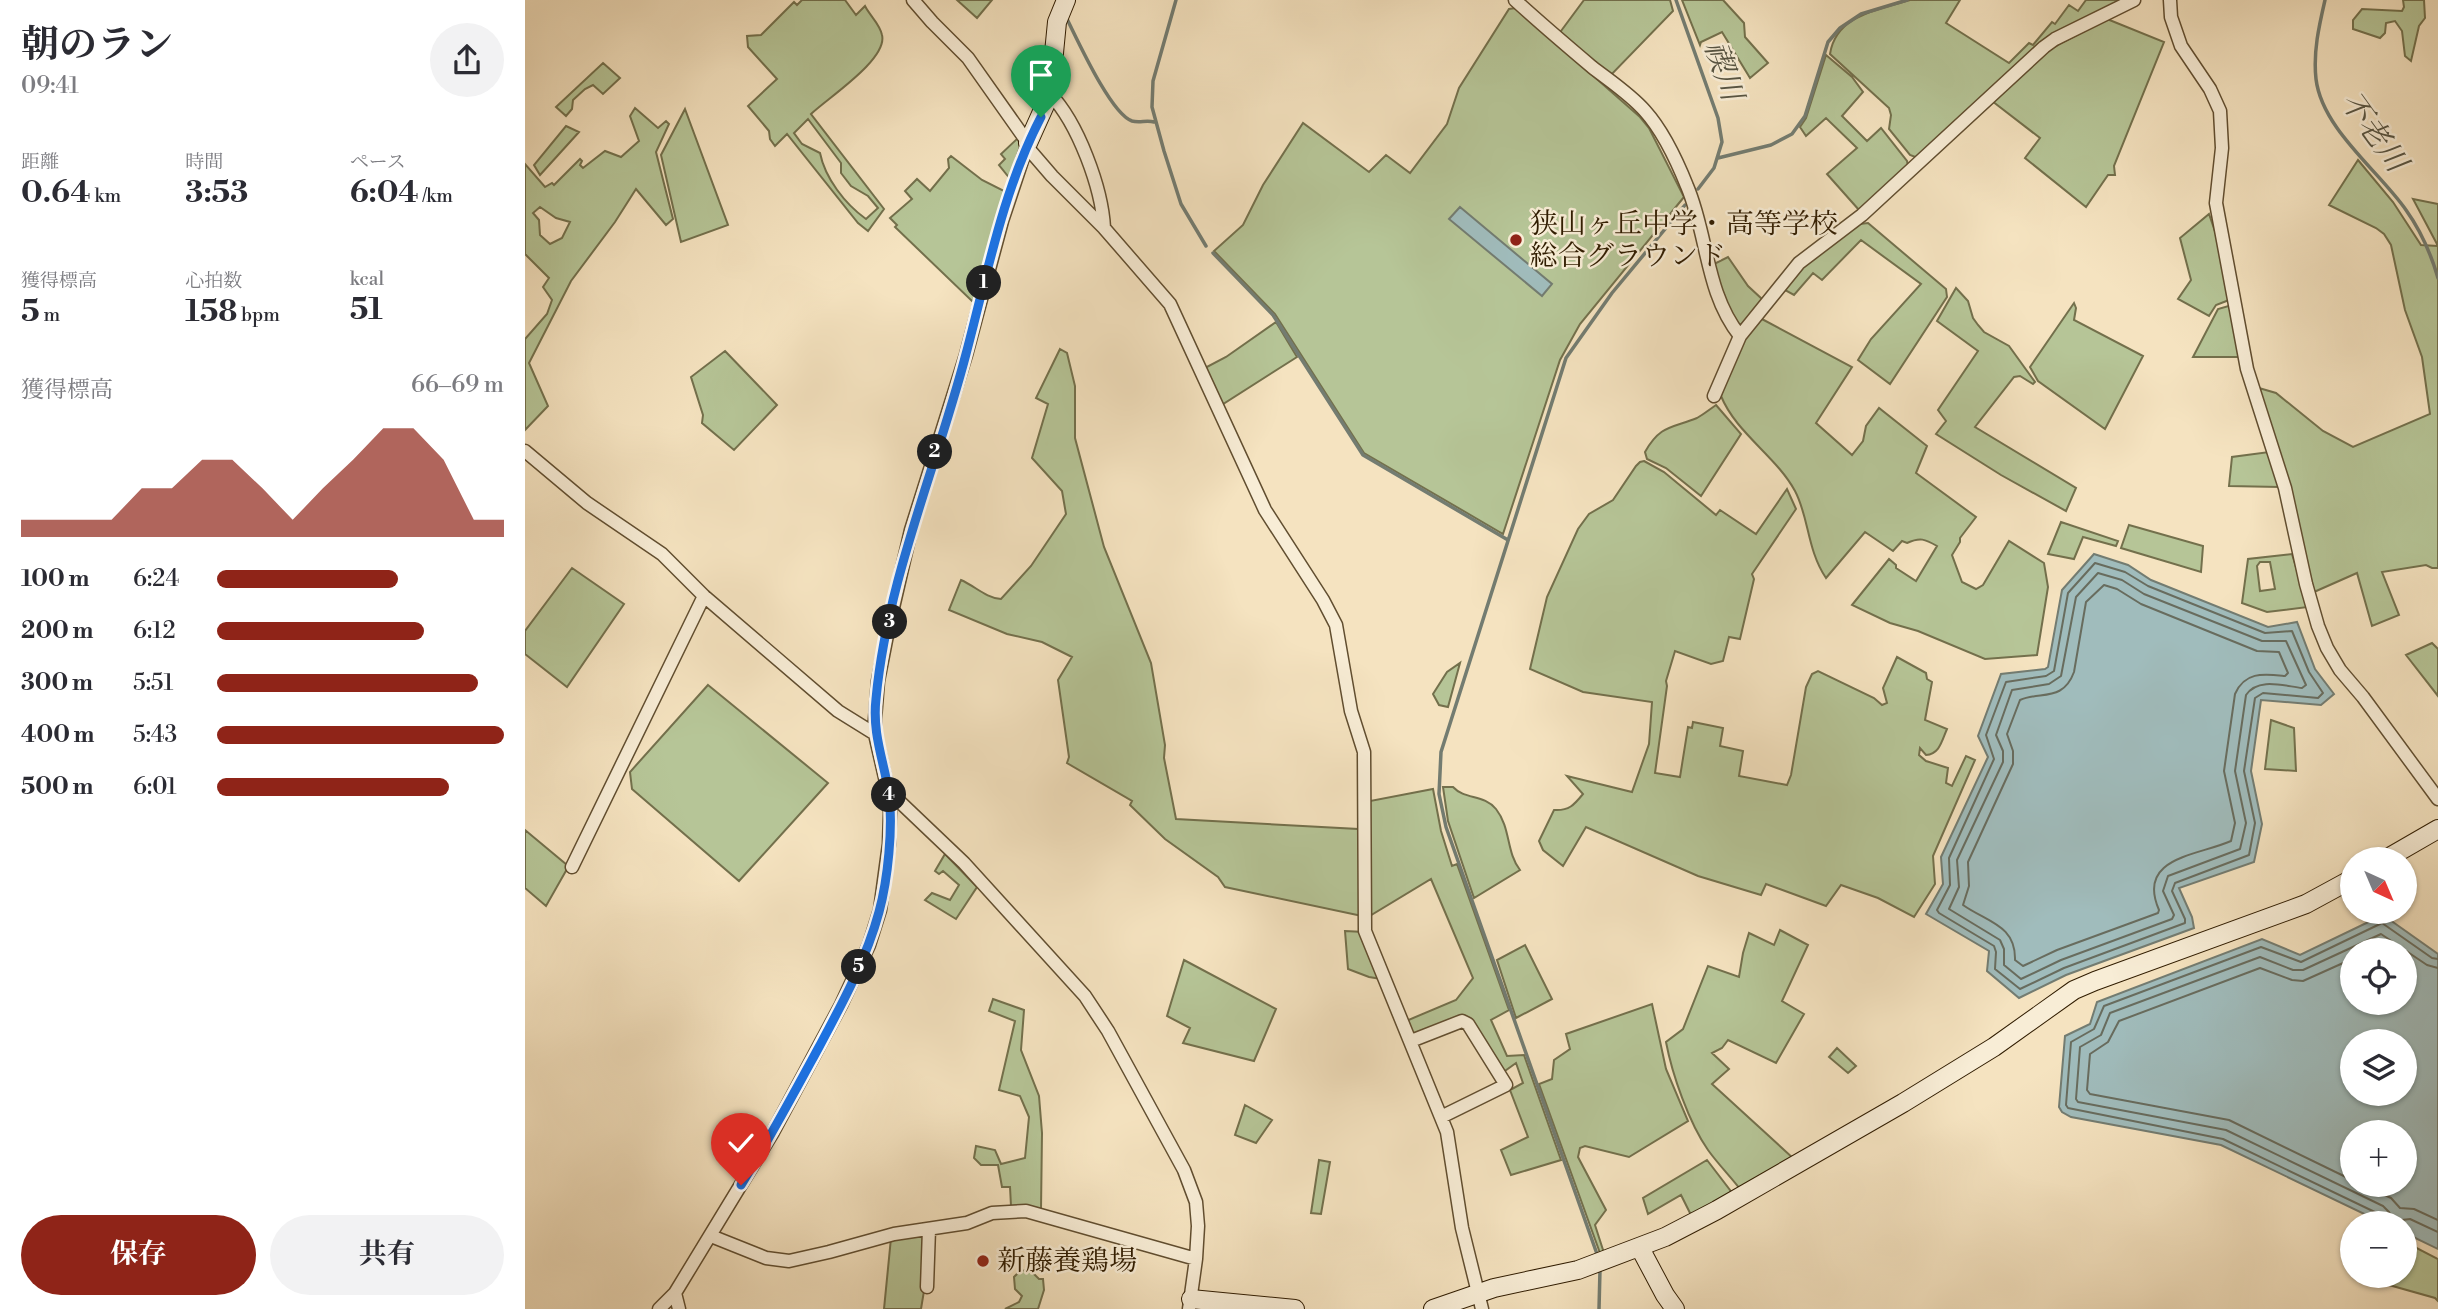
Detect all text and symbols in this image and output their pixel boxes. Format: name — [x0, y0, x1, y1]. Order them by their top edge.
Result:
text: 朝のラン — [21, 22, 173, 69]
button: share — [430, 23, 504, 97]
water label: 禊川 — [1695, 36, 1752, 108]
pin — [1011, 45, 1071, 117]
icon: arrive — [1022, 56, 1060, 94]
text: 09:41 — [21, 72, 79, 100]
water label: 不老川 — [2331, 84, 2417, 182]
text: 距離 — [21, 150, 59, 174]
text: 時間 — [185, 150, 223, 174]
text: ペース — [350, 150, 406, 174]
text: 0.64 — [21, 174, 91, 212]
text: 3:53 — [185, 174, 248, 212]
text: 6:04 — [350, 174, 419, 212]
text: km — [91, 184, 121, 208]
text: /km — [419, 184, 453, 208]
place label: 狭山ヶ丘中学・高等学校 総合グラウンド — [1530, 207, 1838, 274]
marker: 狭山ヶ丘中学・高等学校 総合グラウンド — [1508, 232, 1524, 248]
pin: 1 — [967, 266, 1001, 300]
text: kcal — [350, 267, 384, 291]
text: 獲得標高 — [21, 269, 97, 293]
text: 心拍数 — [185, 269, 242, 293]
text: 1 — [979, 270, 988, 294]
text: 51 — [350, 291, 383, 329]
text: 5 — [21, 293, 40, 331]
text: 158 — [185, 293, 237, 331]
text: m — [40, 303, 60, 327]
text: bpm — [237, 303, 280, 327]
text: 66–69 m — [411, 371, 504, 399]
text: 獲得標高 — [21, 376, 113, 404]
pin: 2 — [917, 434, 953, 470]
text: 2 — [929, 439, 940, 463]
text: 100 m — [21, 565, 89, 593]
text: 6:24 — [133, 565, 179, 593]
pin: 3 — [873, 604, 907, 640]
text: 3 — [884, 609, 895, 633]
text: 200 m — [21, 617, 93, 645]
text: 6:12 — [133, 617, 176, 645]
text: 300 m — [21, 669, 93, 697]
text: 5:51 — [133, 669, 173, 697]
text: 400 m — [21, 721, 94, 749]
text: 5:43 — [133, 721, 177, 749]
text: 500 m — [21, 773, 93, 801]
text: 6:01 — [133, 773, 177, 801]
pin: 4 — [871, 778, 907, 812]
text: 4 — [882, 782, 895, 806]
north arrow — [2340, 847, 2417, 924]
map controls — [2340, 847, 2417, 1288]
button: locate — [2340, 938, 2417, 1015]
pin: 5 — [841, 950, 877, 984]
text: 5 — [853, 954, 864, 978]
button: layers — [2340, 1029, 2417, 1106]
pin — [711, 1113, 771, 1185]
button: + — [2340, 1120, 2417, 1197]
icon: check — [722, 1124, 760, 1162]
button: − — [2340, 1211, 2417, 1288]
button: 保存 — [21, 1215, 256, 1295]
button: 共有 — [270, 1215, 504, 1295]
place label: 新藤養鶏場 — [997, 1244, 1137, 1279]
marker: 新藤養鶏場 — [975, 1253, 991, 1269]

